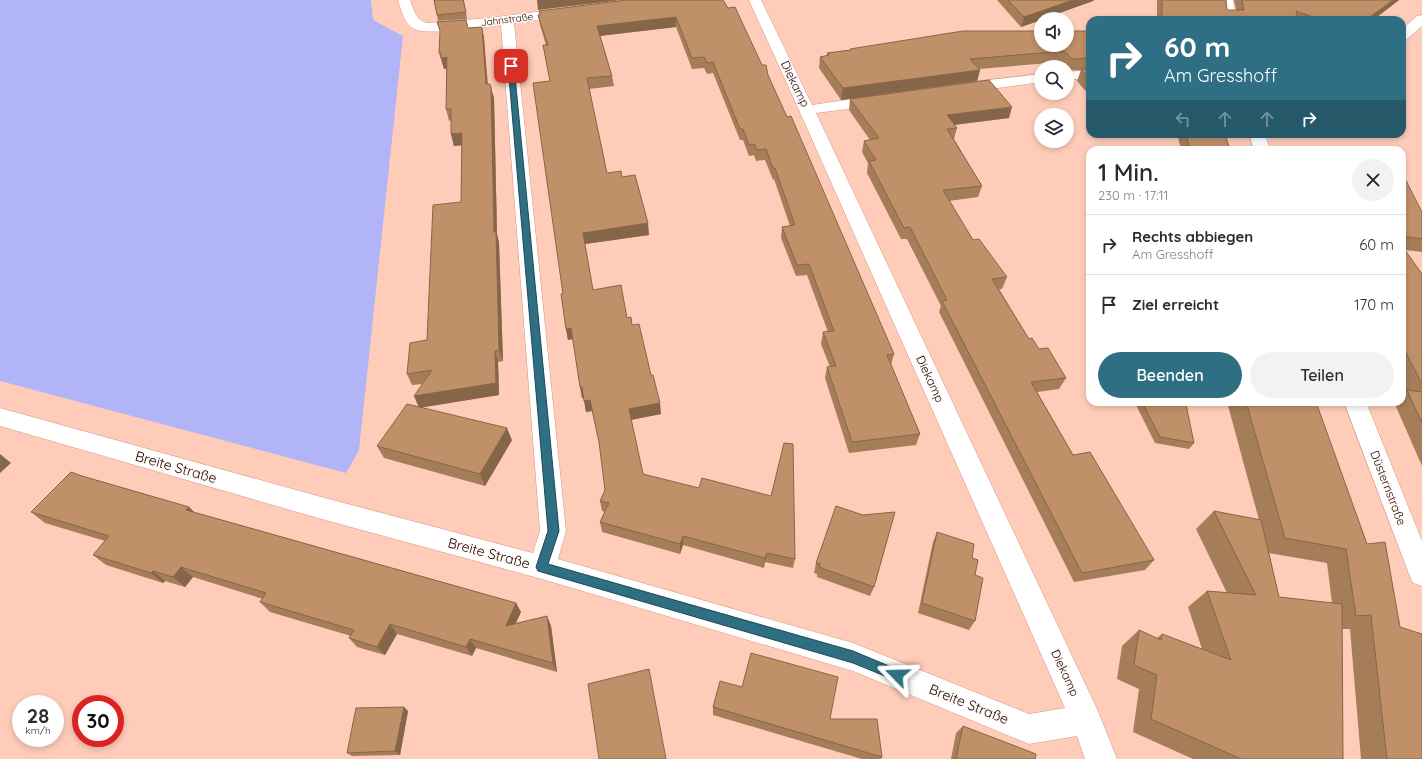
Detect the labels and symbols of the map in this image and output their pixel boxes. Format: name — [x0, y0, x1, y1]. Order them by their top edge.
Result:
street label: Jahnstraße — [480, 10, 534, 29]
pin — [494, 49, 528, 83]
street label: Diekamp — [778, 58, 813, 109]
street label: Diekamp — [913, 353, 948, 405]
street label: Breite Straße — [133, 447, 219, 487]
street label: Düsternstraße — [1367, 448, 1410, 528]
street label: Breite Straße — [446, 533, 532, 573]
street label: Diekamp — [1048, 647, 1083, 699]
position arrow — [876, 654, 918, 696]
street label: Breite Straße — [927, 680, 1011, 728]
speed limit sign: 30 — [72, 695, 124, 747]

